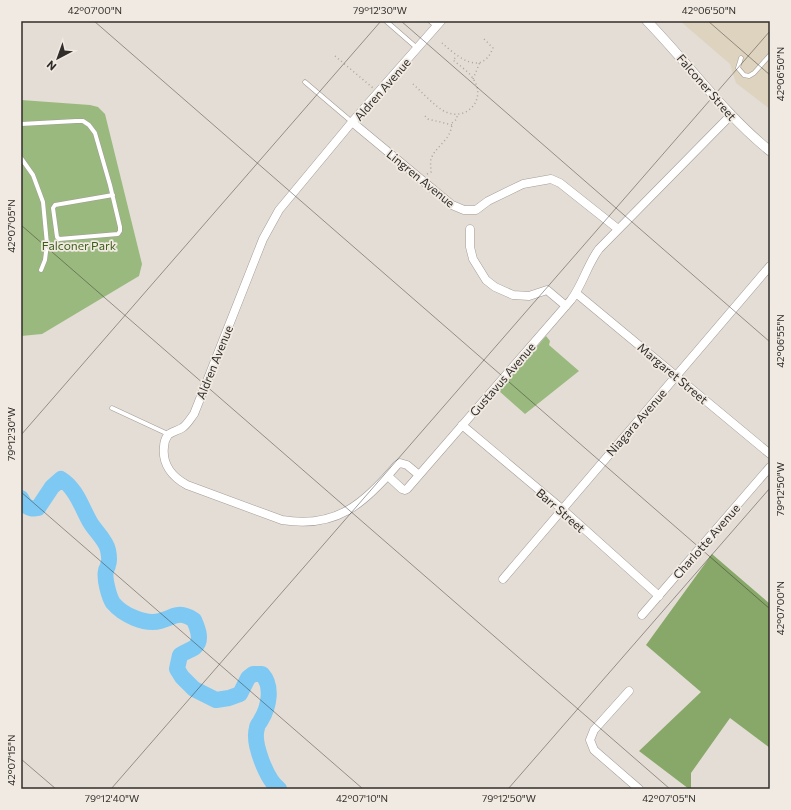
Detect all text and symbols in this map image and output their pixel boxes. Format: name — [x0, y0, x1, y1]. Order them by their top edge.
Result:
text: 42°07'00"N — [68, 4, 122, 16]
text: 79°12'30"W — [353, 4, 407, 16]
text: 42°06'50"N — [682, 4, 736, 16]
north arrow — [38, 38, 78, 78]
text: 42°06'50"N — [774, 47, 786, 101]
street label: Falconer Street — [674, 51, 740, 123]
street label: Aldren Avenue — [351, 55, 413, 123]
text: N — [44, 58, 58, 74]
street label: Lingren Avenue — [384, 146, 458, 210]
text: 42°07'05"N — [5, 199, 17, 253]
park label: Falconer Park — [42, 238, 117, 252]
text: 42°06'55"N — [774, 314, 786, 368]
street label: Aldren Avenue — [193, 323, 235, 401]
street label: Gustavus Avenue — [466, 339, 538, 419]
street label: Margaret Street — [635, 340, 711, 406]
street label: Niagara Avenue — [603, 386, 669, 458]
text: 79°12'30"W — [5, 407, 17, 461]
text: 79°12'50"W — [774, 462, 786, 516]
street label: Barr Street — [534, 485, 588, 535]
street label: Charlotte Avenue — [670, 501, 742, 581]
text: 42°07'00"N — [774, 581, 786, 635]
text: 42°07'15"N — [5, 734, 17, 786]
text: 79°12'40"W — [85, 792, 139, 804]
text: 42°07'10"N — [336, 792, 388, 804]
text: 79°12'50"W — [482, 792, 536, 804]
text: 42°07'05"N — [642, 792, 696, 804]

